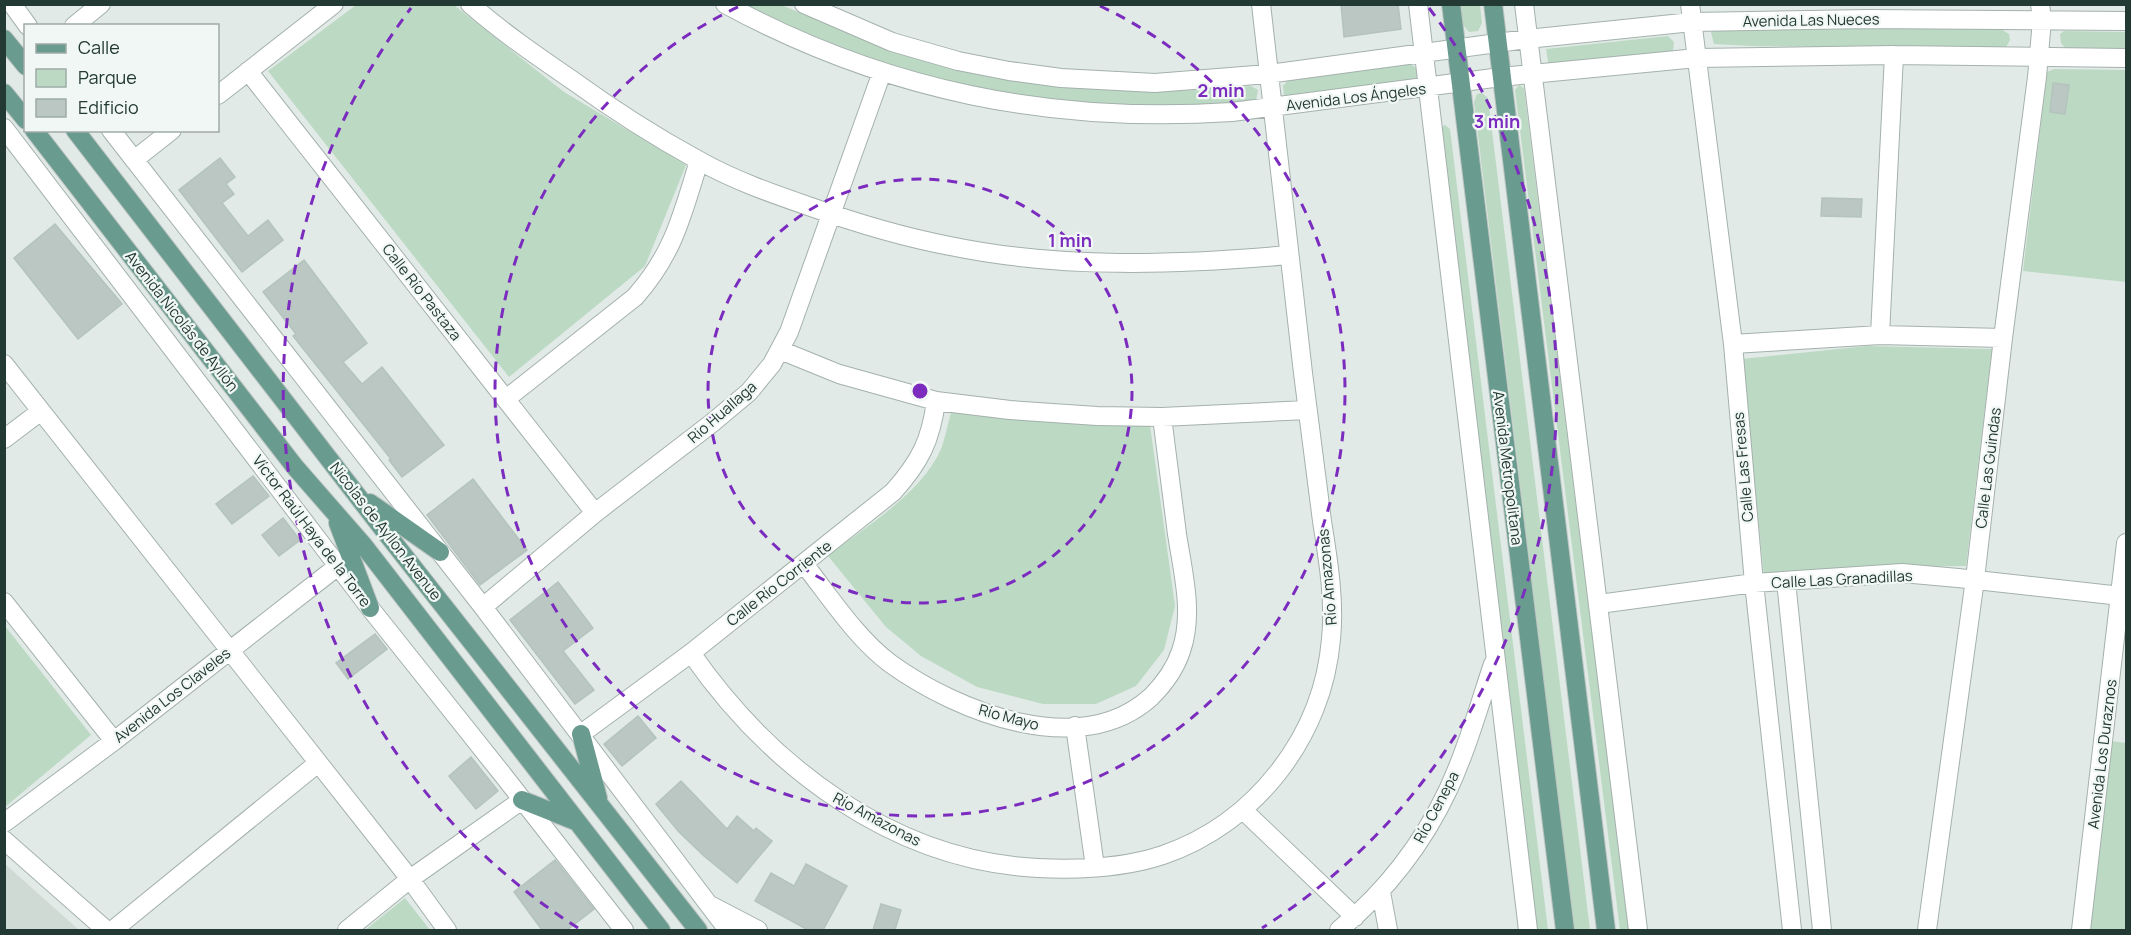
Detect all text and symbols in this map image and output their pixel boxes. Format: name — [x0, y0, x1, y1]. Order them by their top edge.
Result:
street label: Avenida Las Nueces — [1742, 8, 1880, 32]
legend — [24, 24, 219, 132]
text: Calle — [78, 35, 120, 59]
text: Parque — [78, 65, 137, 89]
text: 2 min — [1198, 78, 1244, 102]
street label: Avenida Los Ángeles — [1285, 78, 1427, 116]
text: Edificio — [78, 95, 139, 119]
text: 3 min — [1474, 109, 1520, 133]
text: 1 min — [1048, 228, 1092, 252]
street label: Calle Río Pastaza — [377, 239, 467, 345]
street label: Avenida Nicolás de Ayllón — [120, 246, 244, 396]
street label: Rio Huallaga — [683, 376, 761, 448]
centre of rings — [910, 381, 930, 401]
street label: Avenida Metropolitana — [1488, 390, 1528, 546]
street label: Calle Las Guindas — [1970, 406, 2006, 530]
street label: Calle Las Fresas — [1728, 411, 1758, 523]
street label: Víctor Raúl Haya de la Torre — [248, 451, 376, 612]
street label: Nicolas de Ayllon Avenue — [325, 458, 447, 605]
street label: Río Amazonas — [1312, 528, 1342, 626]
street label: Calle Río Corriente — [722, 535, 836, 631]
street label: Calle Las Granadillas — [1771, 565, 1913, 593]
street label: Avenida Los Claveles — [109, 643, 235, 747]
street label: Avenida Los Duraznos — [2082, 678, 2122, 830]
street label: Río Mayo — [976, 699, 1042, 735]
street label: Río Cenepa — [1408, 767, 1464, 847]
street label: Río Amazonas — [829, 787, 925, 851]

